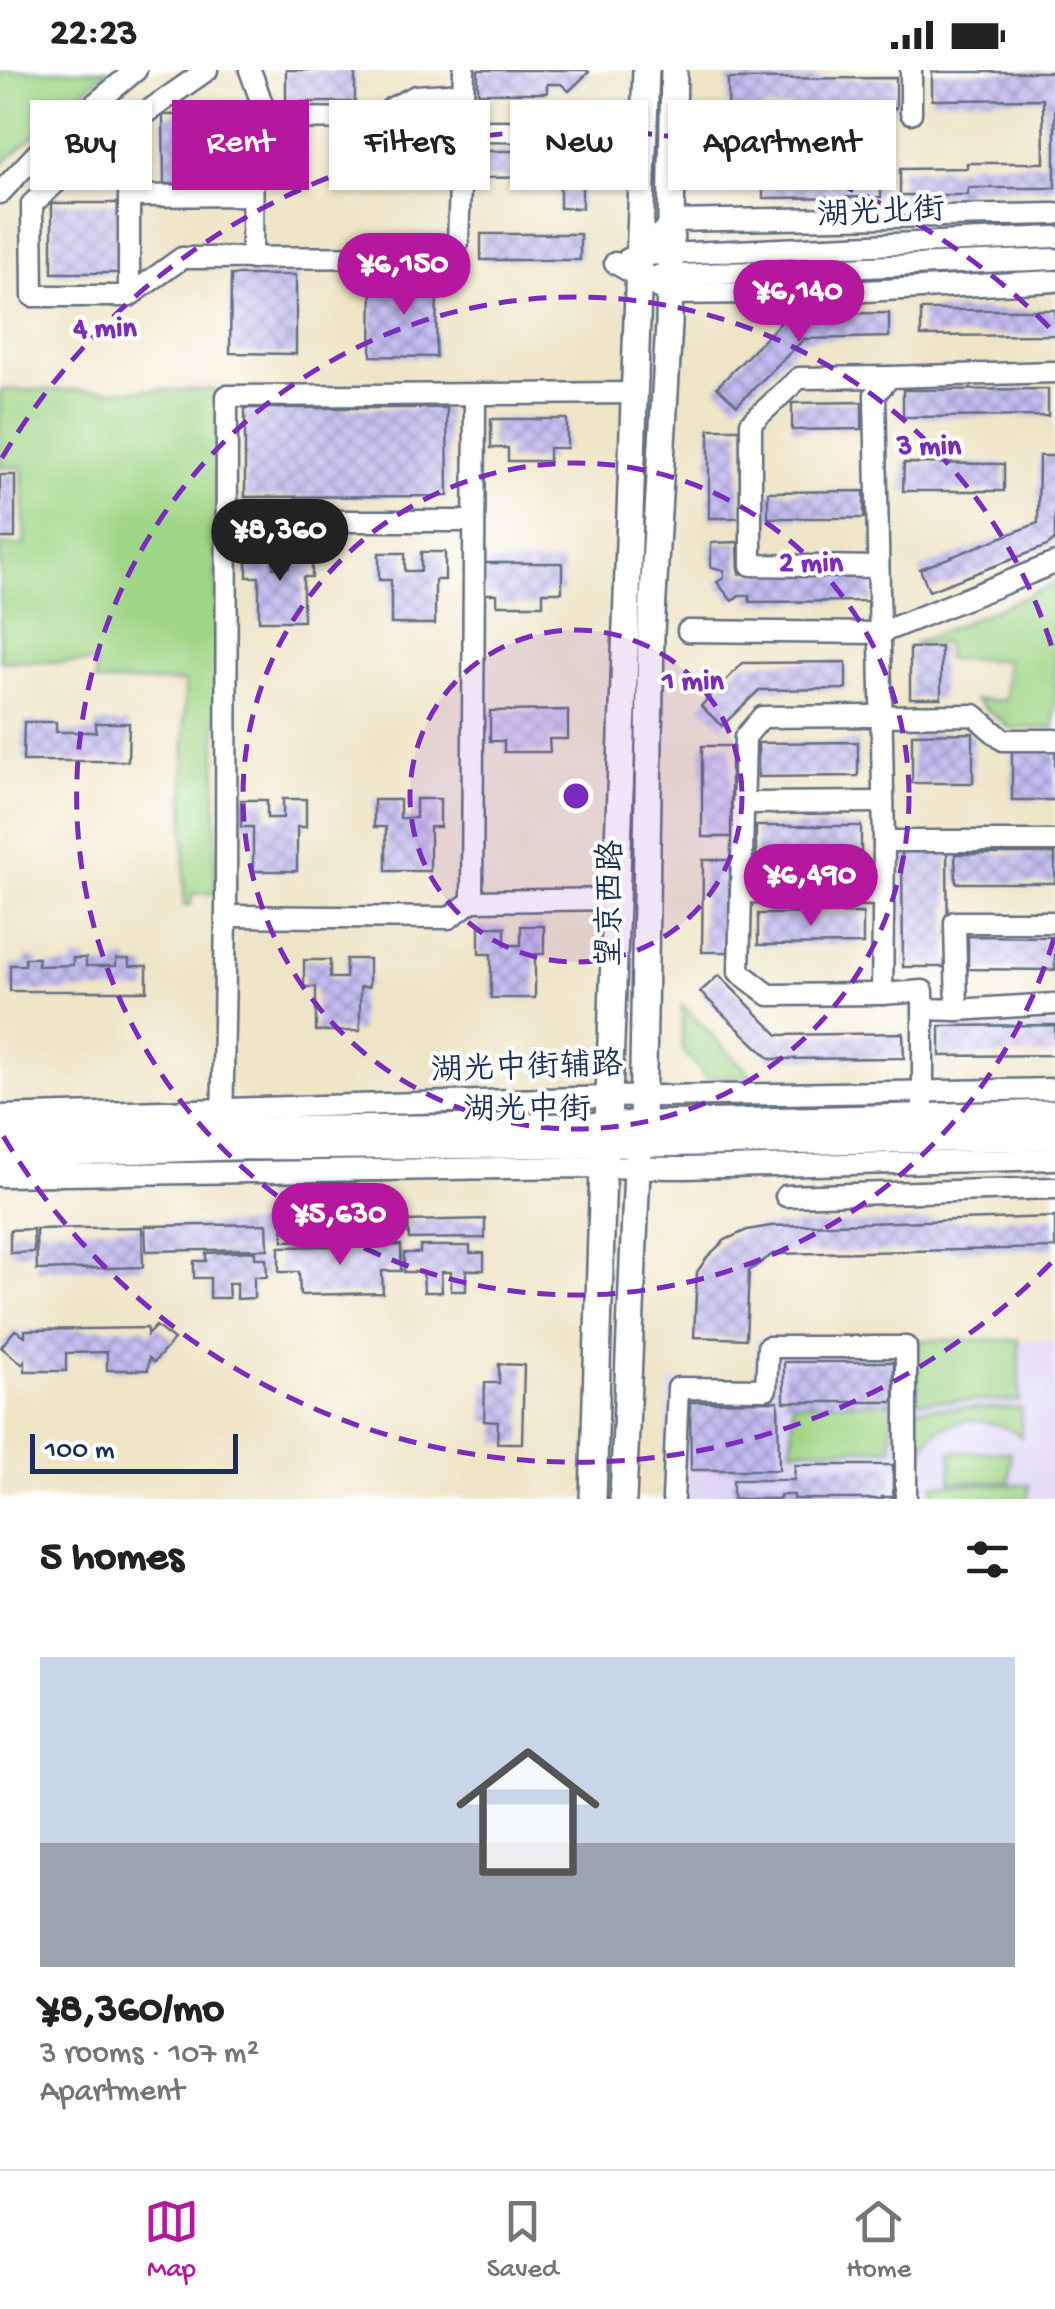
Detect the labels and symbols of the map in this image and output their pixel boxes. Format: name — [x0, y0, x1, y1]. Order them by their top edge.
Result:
street label: 湖光北街 — [816, 193, 946, 237]
pin: ¥6,150 — [323, 233, 485, 318]
pin: ¥6,140 — [718, 260, 880, 345]
text: 4 min — [72, 313, 137, 348]
text: 3 min — [896, 431, 962, 466]
pin: ¥8,360 — [199, 499, 361, 584]
text: 2 min — [779, 548, 844, 583]
text: 1 min — [661, 666, 724, 701]
centre of rings — [558, 778, 594, 814]
street label: 望京西路 — [591, 840, 633, 968]
pin: ¥6,490 — [730, 844, 892, 929]
street label: 湖光中街辅路 — [430, 1046, 624, 1092]
street label: 湖光中街 — [463, 1091, 591, 1131]
pin: ¥5,630 — [259, 1183, 421, 1268]
scale bar — [30, 1429, 238, 1474]

